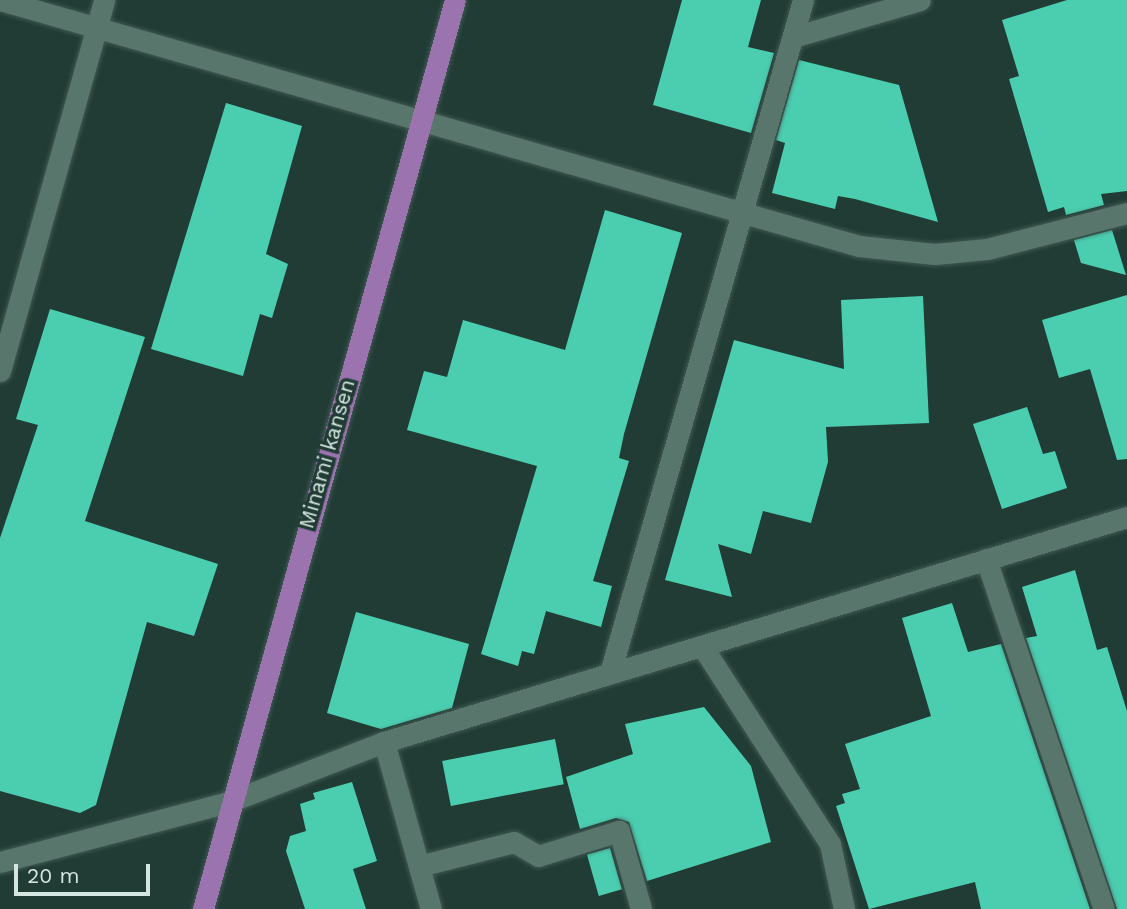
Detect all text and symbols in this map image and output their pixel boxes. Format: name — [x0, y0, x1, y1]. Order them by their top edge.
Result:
street label: Minami kansen — [294, 377, 360, 531]
scale bar — [18, 850, 154, 894]
text: 20 m — [27, 863, 79, 888]

